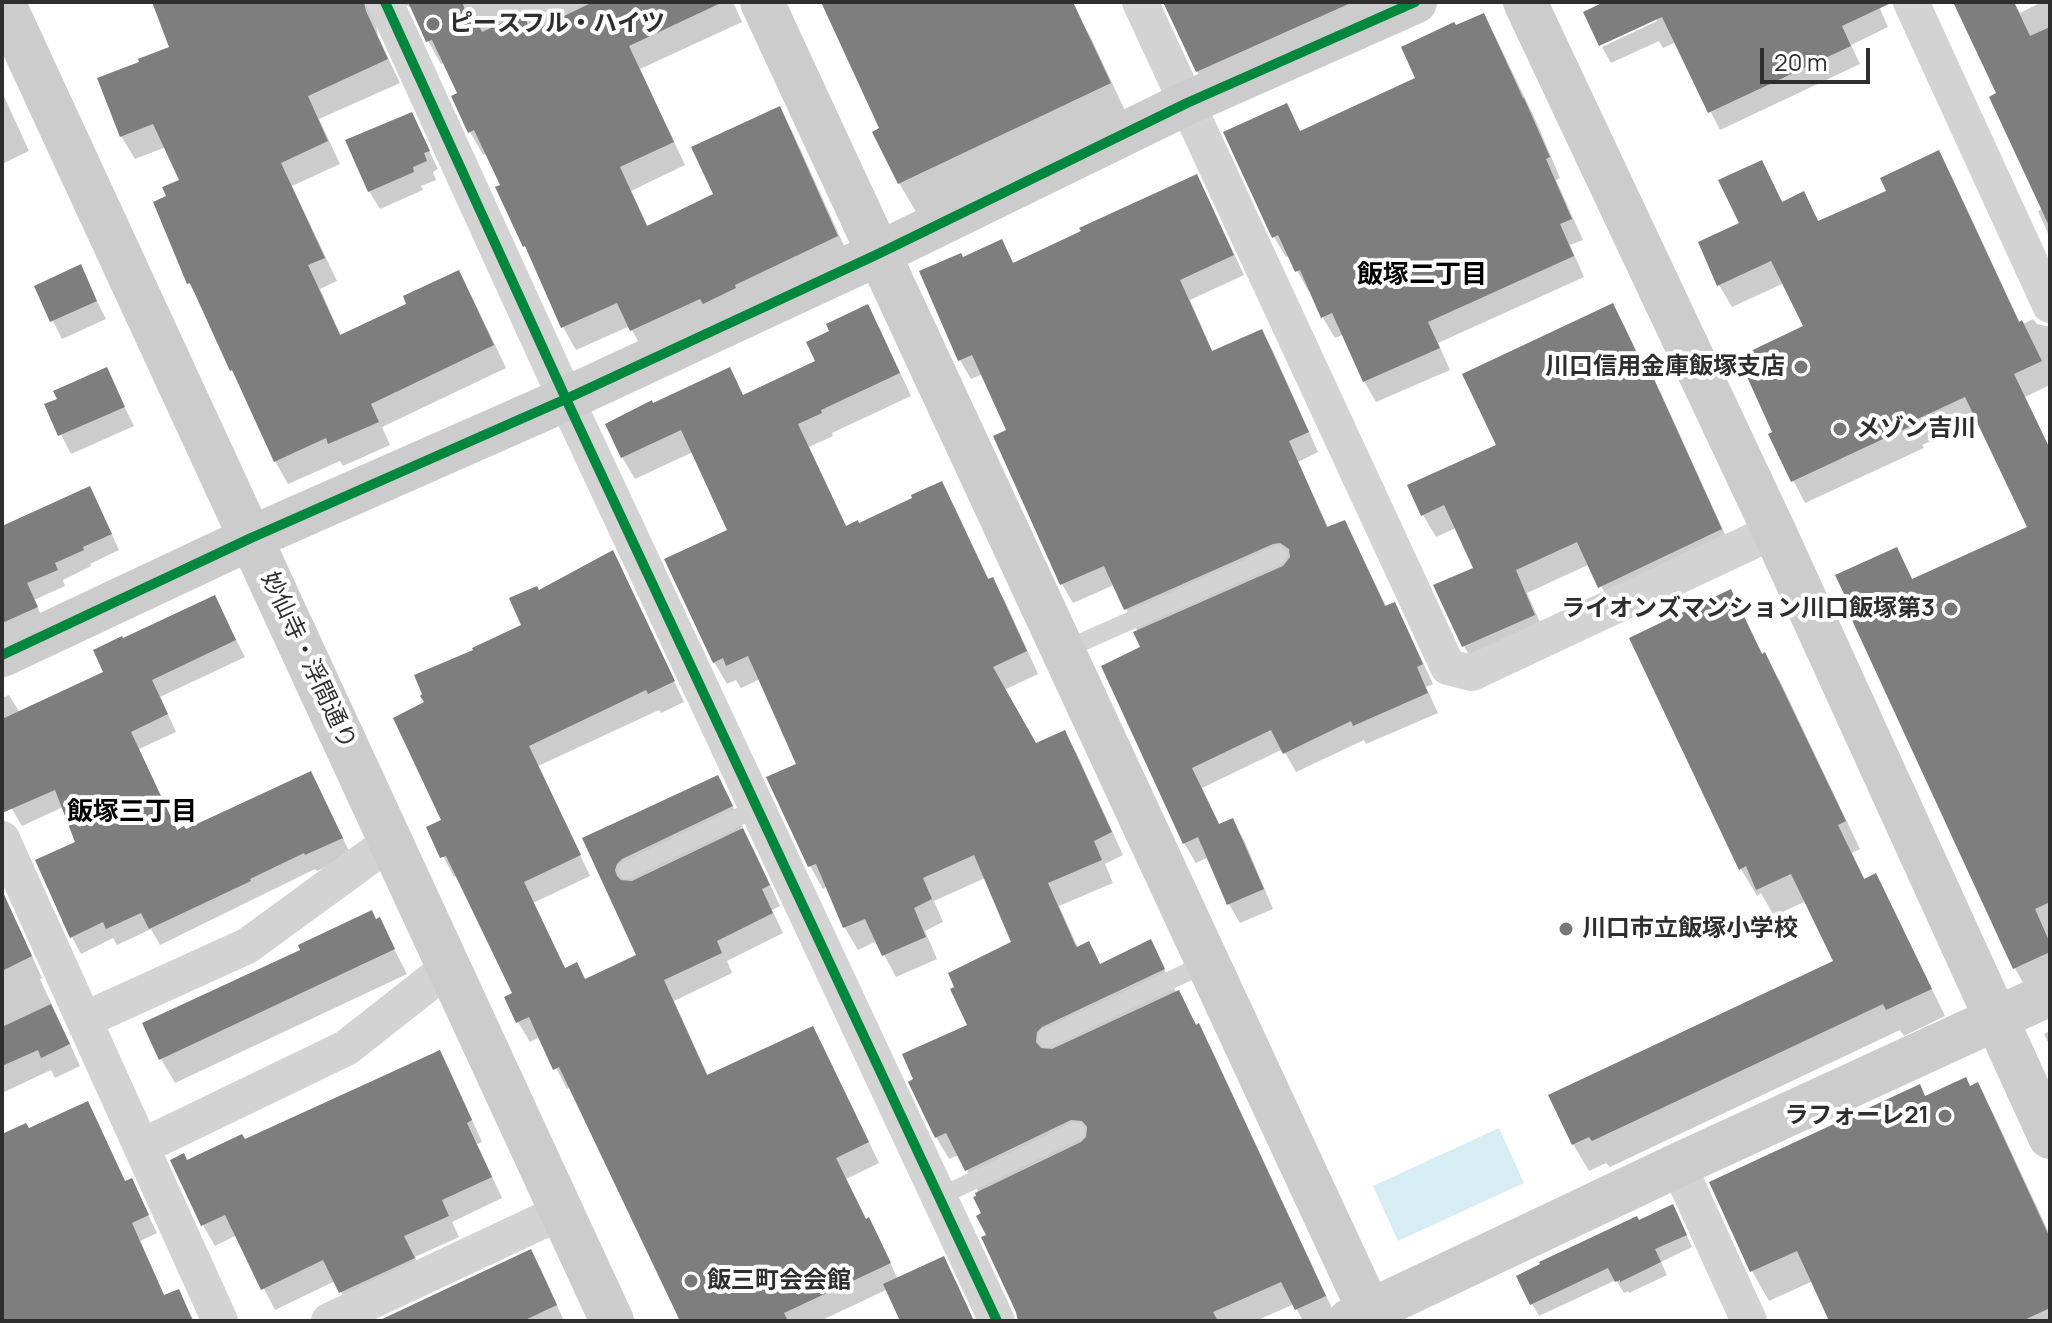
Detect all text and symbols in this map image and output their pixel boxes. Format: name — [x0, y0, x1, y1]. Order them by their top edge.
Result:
place label: ピースフル・ハイツ — [449, 10, 665, 38]
marker: ピースフル・ハイツ — [424, 15, 442, 33]
scale bar — [1764, 32, 1874, 82]
text: 20 m — [1774, 45, 1827, 78]
district label: 飯塚二丁目 — [1357, 260, 1487, 292]
place label: 川口信用金庫飯塚支店 — [1545, 353, 1785, 381]
marker: 川口信用金庫飯塚支店 — [1792, 358, 1810, 376]
place label: メゾン吉川 — [1856, 415, 1976, 443]
marker: メゾン吉川 — [1831, 420, 1849, 438]
street label: 妙仙寺・浮間通り — [254, 568, 362, 754]
place label: ライオンズマンション川口飯塚第3 — [1561, 595, 1935, 623]
marker: ライオンズマンション川口飯塚第3 — [1942, 600, 1960, 618]
district label: 飯塚三丁目 — [67, 797, 197, 829]
place label: 川口市立飯塚小学校 — [1582, 915, 1798, 943]
marker: 川口市立飯塚小学校 — [1557, 920, 1575, 938]
place label: ラフォーレ21 — [1784, 1102, 1929, 1130]
marker: ラフォーレ21 — [1936, 1107, 1954, 1125]
place label: 飯三町会会館 — [707, 1267, 851, 1295]
marker: 飯三町会会館 — [682, 1272, 700, 1290]

